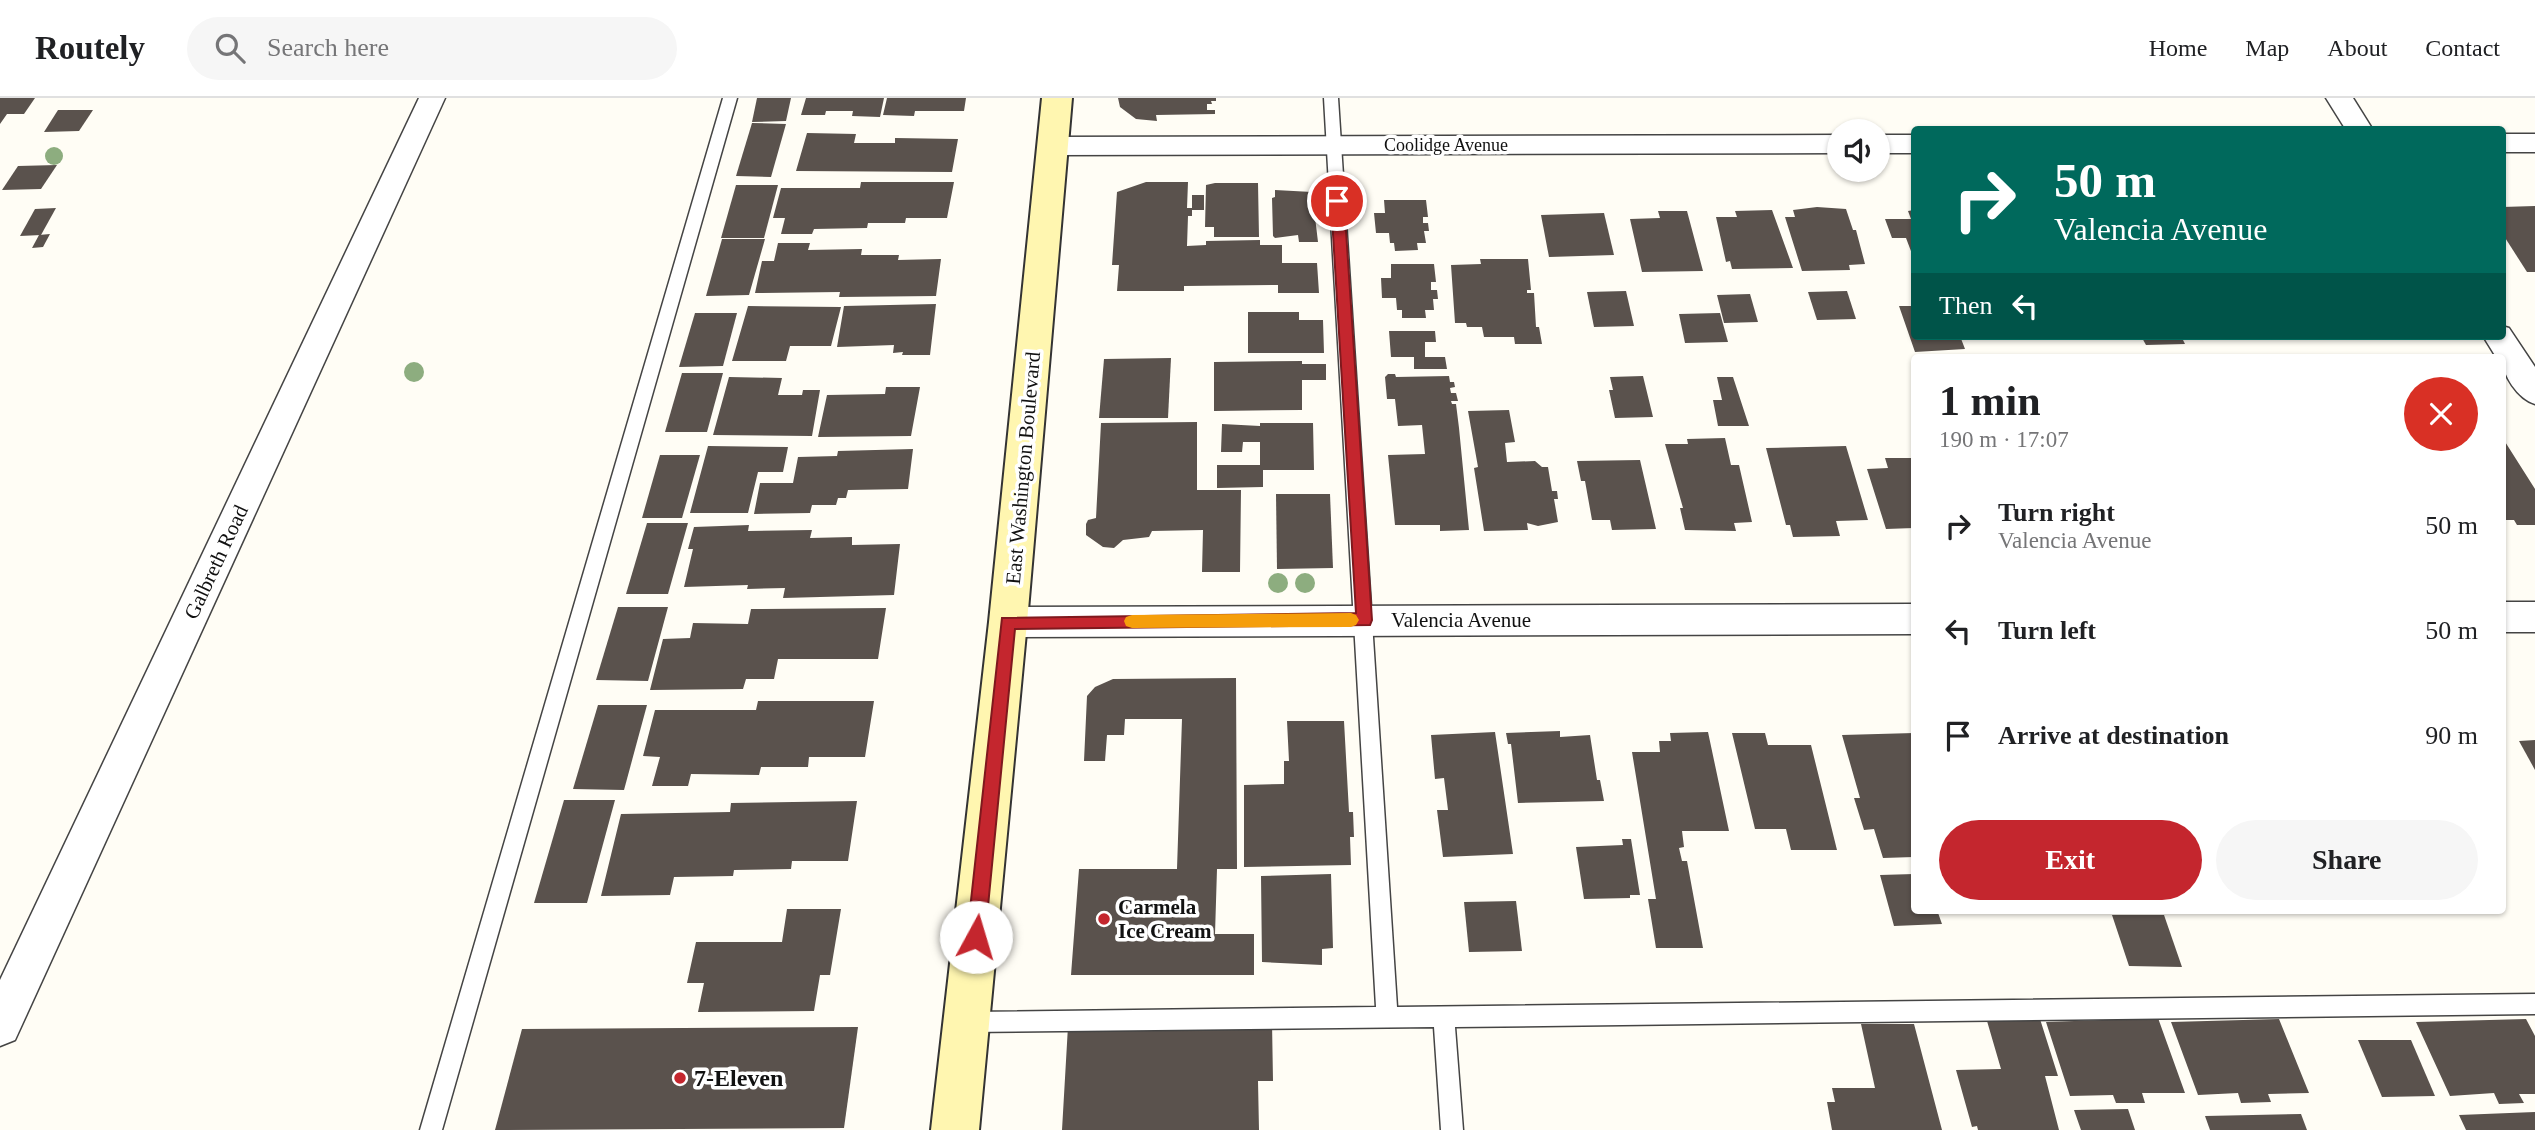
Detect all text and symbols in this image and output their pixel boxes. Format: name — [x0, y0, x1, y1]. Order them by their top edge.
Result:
search box — [187, 17, 677, 80]
icon: search — [211, 29, 249, 67]
text: Routely — [35, 30, 145, 66]
text: Search here — [267, 33, 389, 62]
text: Home — [2149, 35, 2207, 61]
text: Map — [2245, 35, 2289, 61]
text: About — [2327, 35, 2387, 61]
text: Contact — [2425, 35, 2500, 61]
map controls — [1827, 119, 1890, 182]
button: sound — [1827, 119, 1890, 182]
street label: Coolidge Avenue — [1384, 135, 1508, 155]
text: 50 m — [2054, 153, 2156, 208]
icon: right — [1939, 154, 2030, 245]
pin — [1307, 171, 1367, 231]
icon: arrive — [1318, 182, 1356, 220]
text: Valencia Avenue — [2054, 211, 2268, 247]
icon: left — [2006, 287, 2044, 325]
text: Then — [1939, 291, 1992, 320]
street label: East Washington Boulevard — [1001, 350, 1045, 585]
button: close — [2404, 377, 2478, 451]
text: 1 min — [1939, 378, 2041, 424]
text: 190 m · 17:07 — [1939, 427, 2069, 452]
text: Turn right — [1998, 498, 2115, 527]
street label: Galbreth Road — [179, 501, 253, 623]
icon: right — [1939, 507, 1977, 545]
text: 50 m — [2425, 511, 2478, 540]
text: Valencia Avenue — [1998, 528, 2151, 553]
street label: Valencia Avenue — [1391, 608, 1531, 632]
icon: left — [1939, 612, 1977, 650]
text: Turn left — [1998, 616, 2096, 645]
text: 50 m — [2425, 616, 2478, 645]
icon: arrive — [1939, 717, 1977, 755]
text: Arrive at destination — [1998, 721, 2229, 750]
text: 90 m — [2425, 721, 2478, 750]
button: Exit — [1939, 820, 2202, 900]
button: Share — [2216, 820, 2478, 900]
place label: Carmela Ice Cream — [1118, 895, 1212, 943]
position arrow — [939, 900, 1013, 974]
marker: Carmela Ice Cream — [1096, 911, 1112, 927]
place label: 7-Eleven — [694, 1065, 783, 1091]
marker: 7-Eleven — [672, 1070, 688, 1086]

